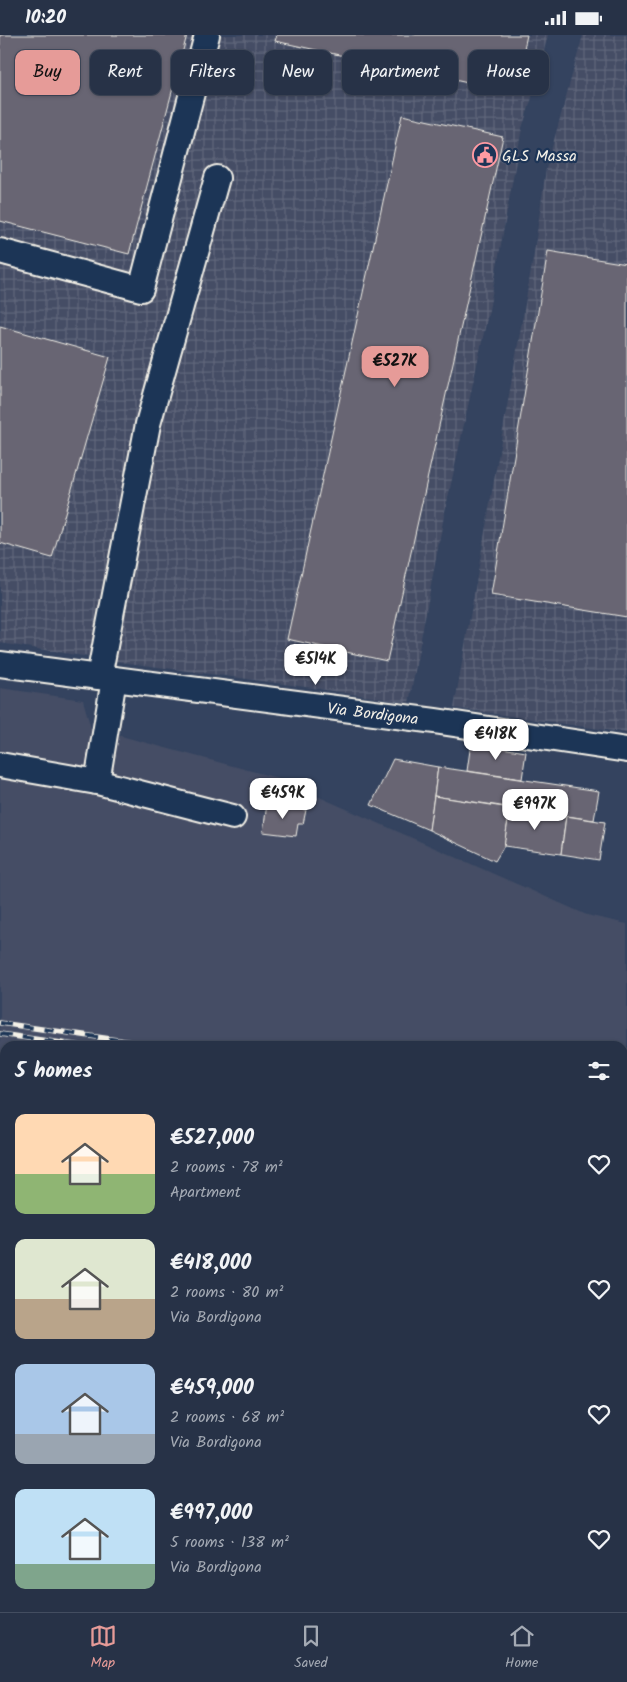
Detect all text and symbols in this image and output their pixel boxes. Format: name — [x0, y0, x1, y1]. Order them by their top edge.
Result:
text: 10:20 — [25, 3, 66, 33]
chip: Buy — [15, 50, 80, 95]
chip: Rent — [90, 50, 161, 95]
chip: Filters — [171, 50, 254, 95]
chip: New — [264, 50, 332, 95]
chip: Apartment — [342, 50, 458, 95]
chip: House — [468, 50, 549, 95]
public building icon: GLS Massa — [472, 142, 498, 168]
place label: GLS Massa — [502, 144, 577, 169]
pin: €527K — [360, 345, 430, 388]
text: €527K — [373, 349, 417, 374]
pin: €514K — [281, 643, 351, 686]
text: €514K — [295, 647, 337, 672]
street label: Via Bordigona — [326, 696, 420, 732]
pin: €418K — [461, 719, 531, 761]
text: €418K — [475, 722, 517, 747]
pin: €459K — [248, 777, 318, 820]
text: €459K — [261, 781, 305, 806]
pin: €997K — [500, 789, 570, 831]
text: €997K — [513, 792, 557, 817]
text: 5 homes — [15, 1055, 92, 1088]
icon: filters — [585, 1057, 613, 1085]
text: €527,000 — [170, 1122, 254, 1155]
icon: home — [55, 1134, 115, 1194]
icon: heart — [585, 1150, 613, 1178]
text: 2 rooms · 78 m² — [170, 1155, 283, 1180]
text: Apartment — [170, 1180, 241, 1205]
text: €418,000 — [170, 1247, 251, 1280]
icon: home — [55, 1259, 115, 1319]
icon: heart — [585, 1275, 613, 1303]
text: 2 rooms · 80 m² — [170, 1280, 283, 1305]
text: Via Bordigona — [170, 1305, 262, 1330]
text: €459,000 — [170, 1372, 254, 1405]
icon: home — [55, 1384, 115, 1444]
icon: heart — [585, 1400, 613, 1428]
text: 2 rooms · 68 m² — [170, 1405, 284, 1430]
text: Via Bordigona — [170, 1430, 262, 1455]
text: €997,000 — [170, 1497, 252, 1530]
icon: home — [55, 1509, 115, 1569]
icon: heart — [585, 1525, 613, 1553]
text: 5 rooms · 138 m² — [170, 1530, 289, 1555]
text: Via Bordigona — [170, 1555, 262, 1580]
tab: Map — [89, 1622, 117, 1674]
tab: Saved — [294, 1622, 328, 1674]
tab: Home — [505, 1622, 538, 1674]

